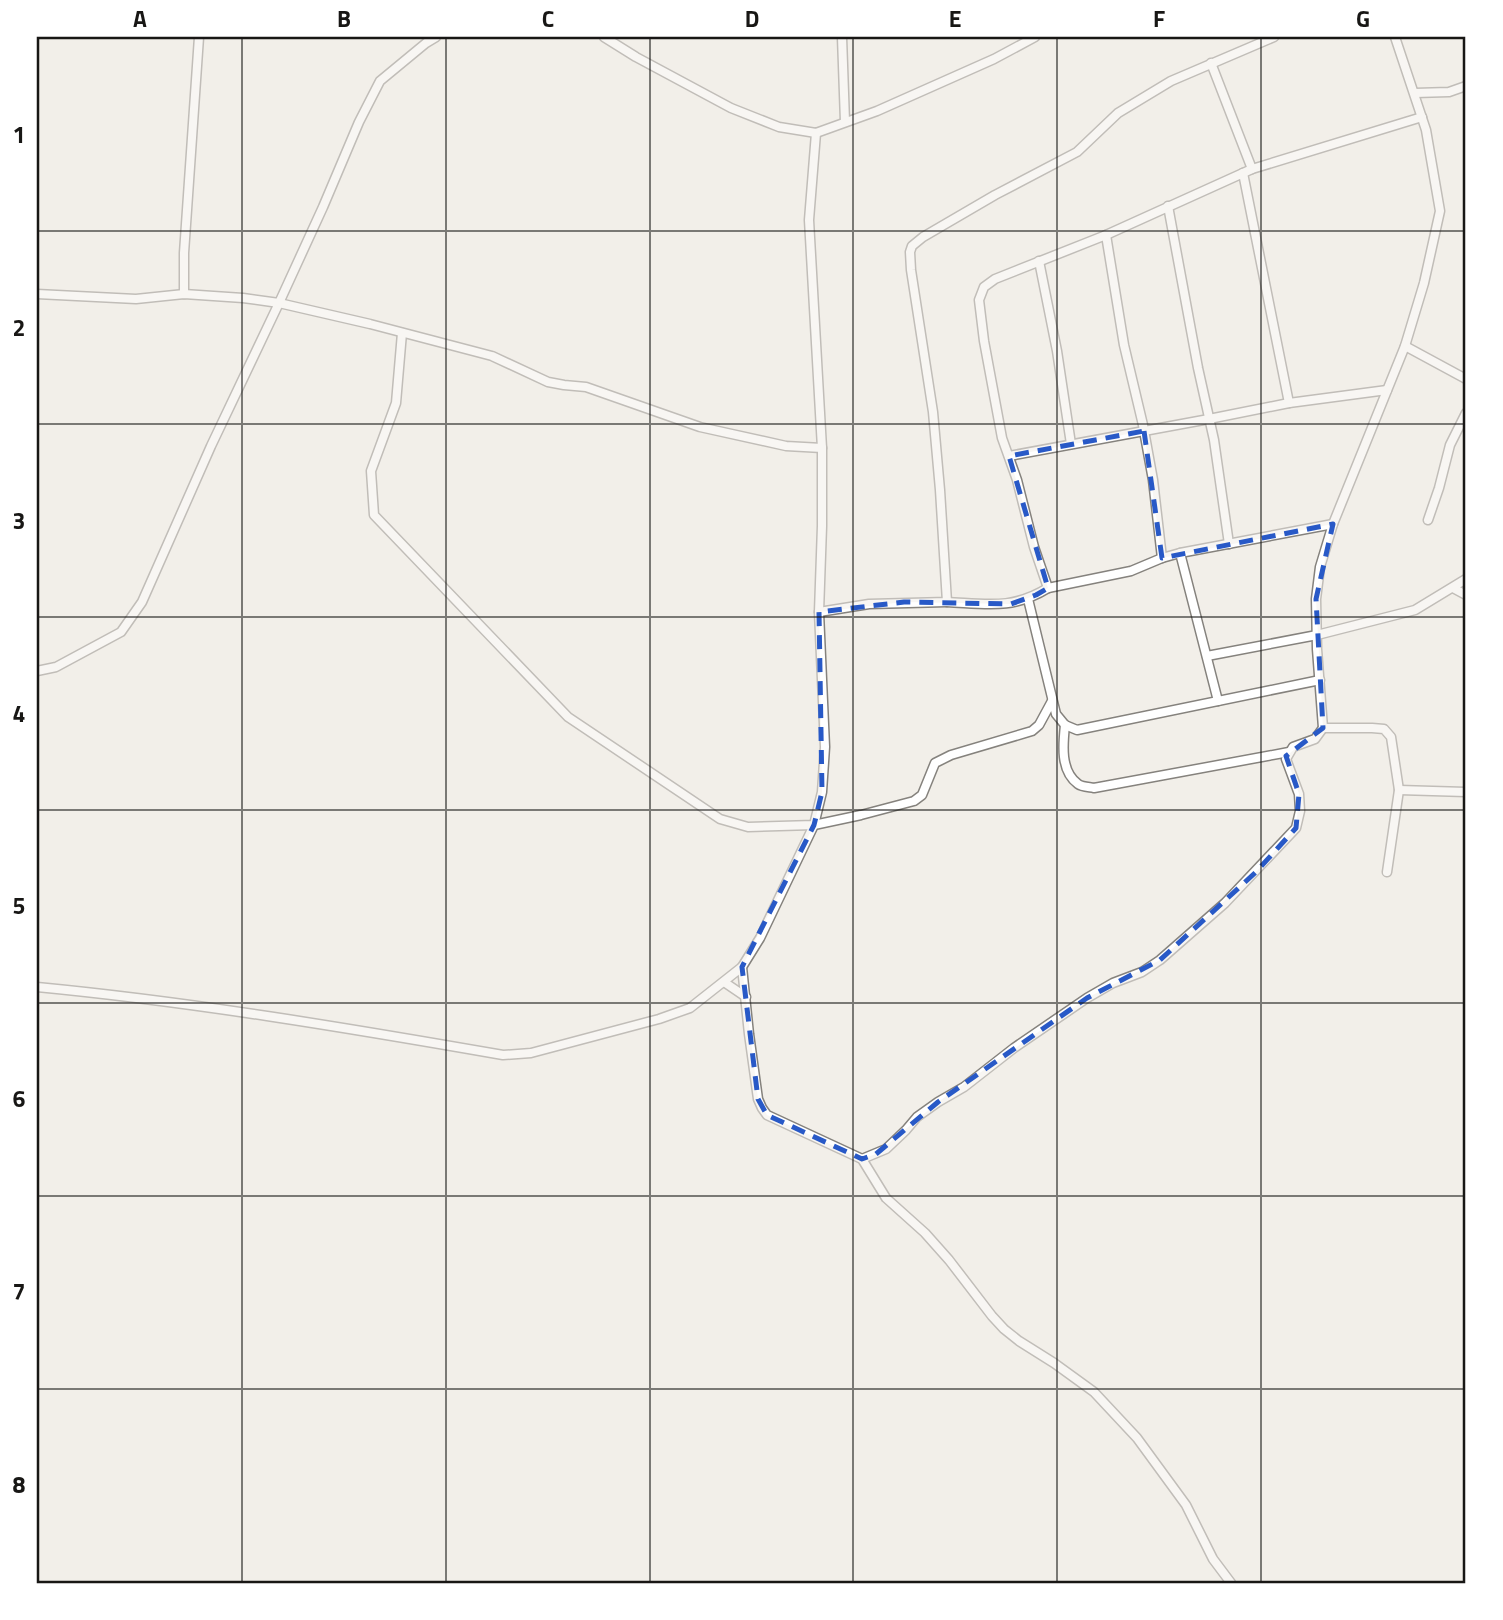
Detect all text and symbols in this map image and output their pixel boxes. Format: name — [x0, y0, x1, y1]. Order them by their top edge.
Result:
text: A — [133, 1, 147, 36]
text: B — [337, 1, 351, 36]
text: C — [542, 1, 554, 36]
text: D — [745, 1, 759, 36]
text: E — [949, 1, 961, 36]
text: F — [1153, 1, 1165, 36]
text: G — [1356, 1, 1370, 36]
text: 1 — [13, 117, 25, 152]
text: 2 — [13, 310, 25, 345]
text: 3 — [13, 503, 25, 538]
text: 4 — [13, 696, 25, 731]
text: 5 — [13, 888, 25, 923]
text: 6 — [13, 1081, 26, 1116]
text: 7 — [13, 1274, 25, 1309]
text: 8 — [13, 1467, 26, 1502]

